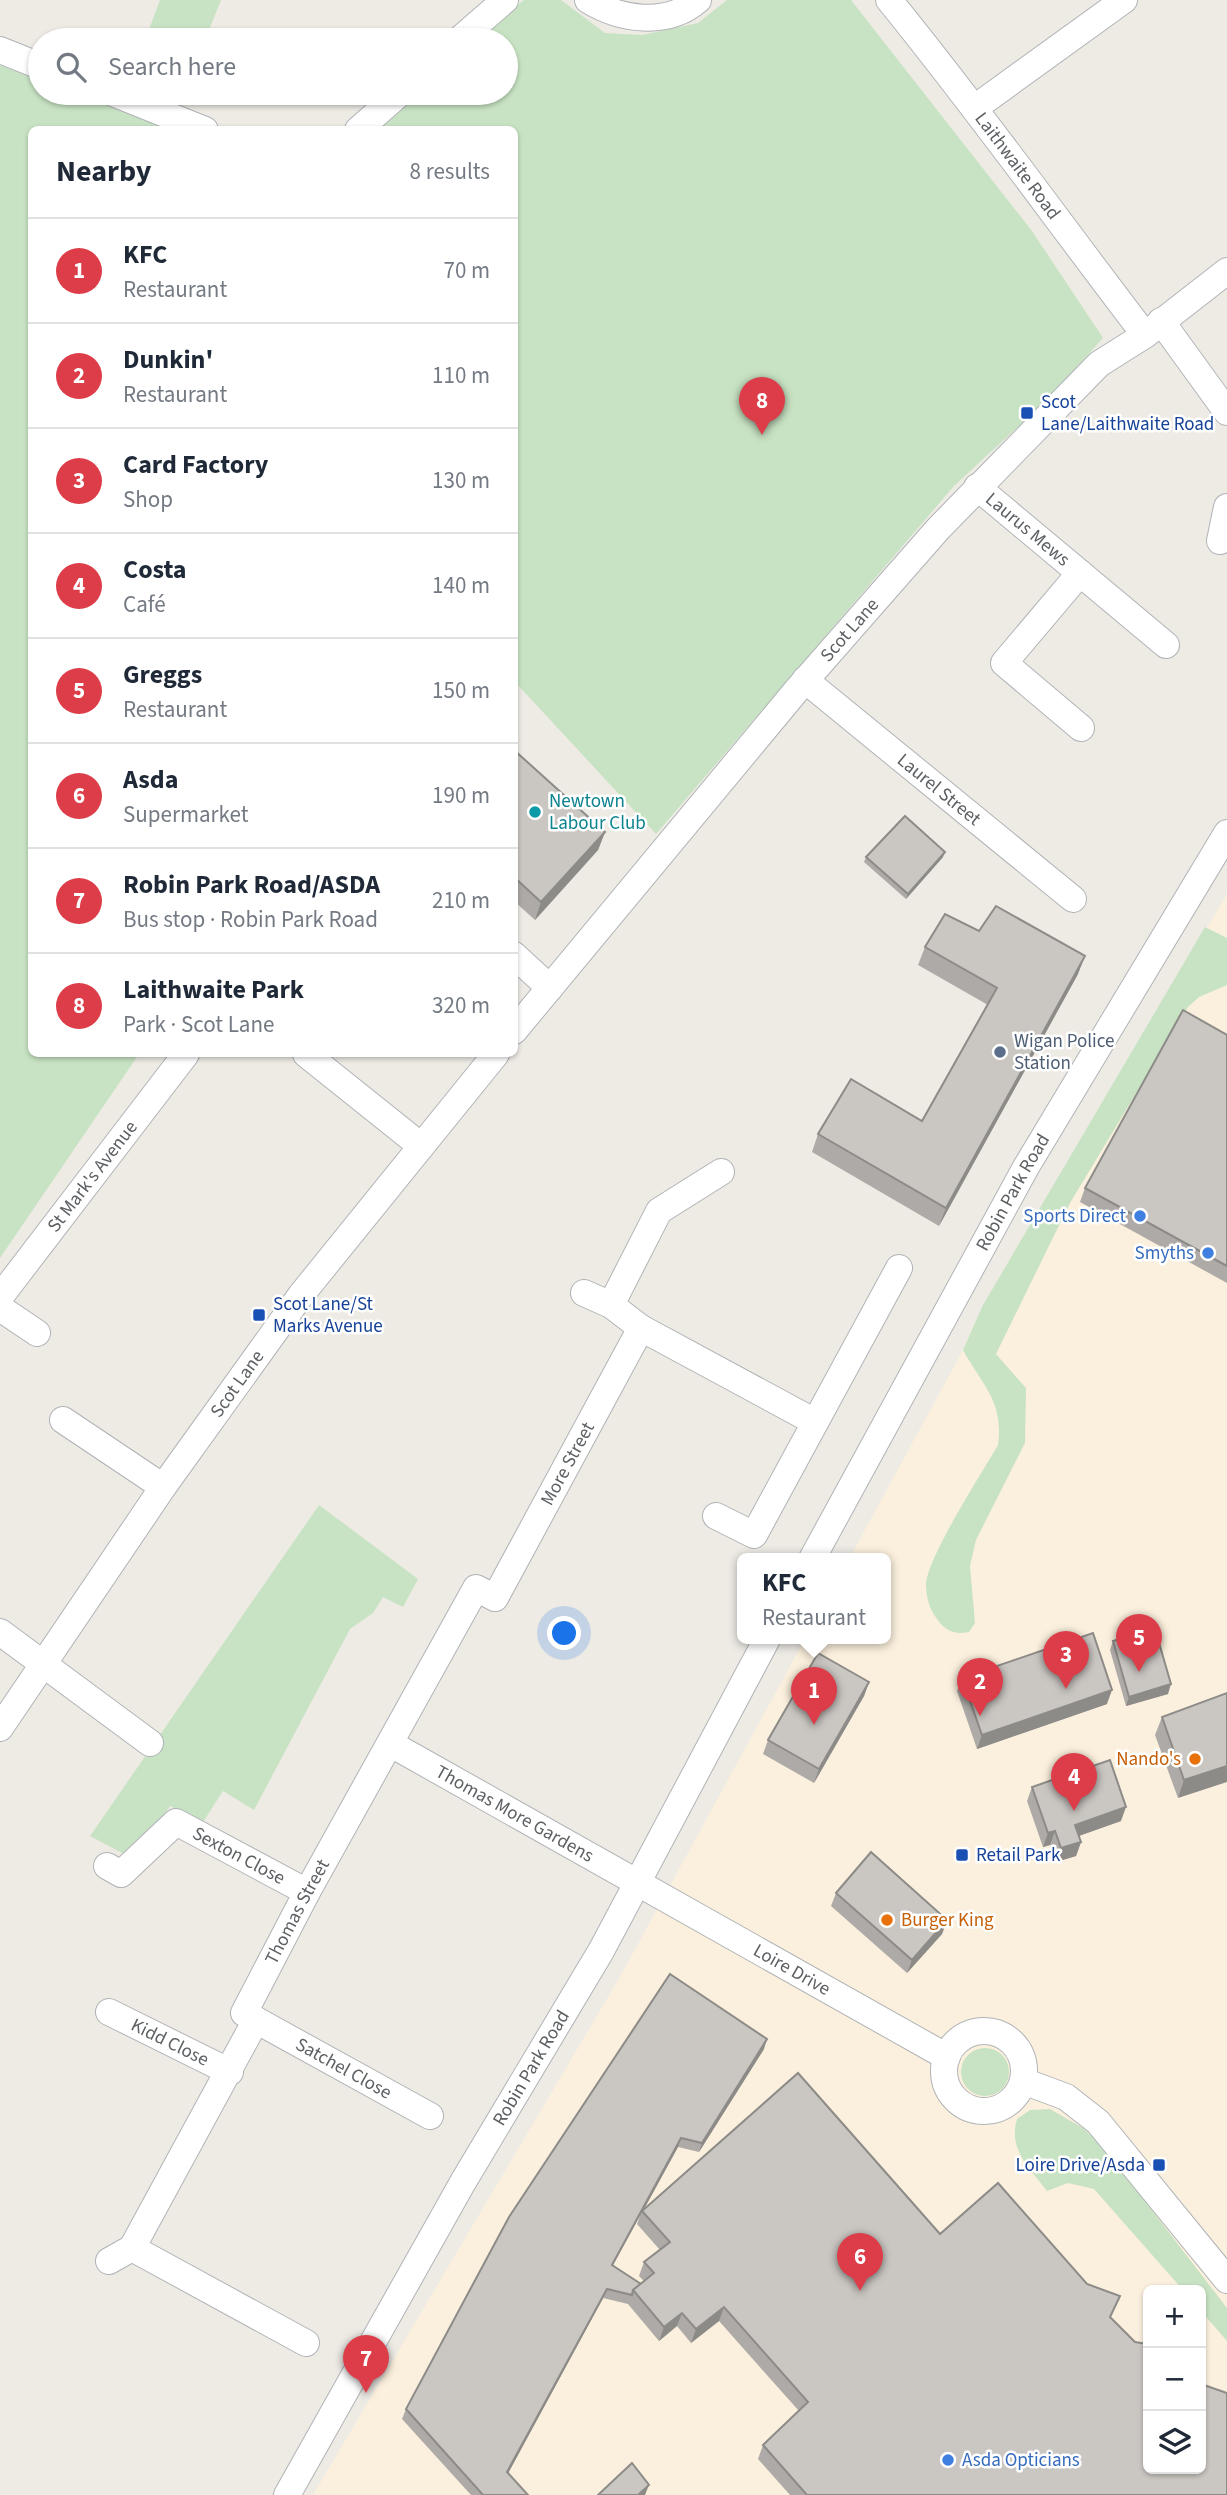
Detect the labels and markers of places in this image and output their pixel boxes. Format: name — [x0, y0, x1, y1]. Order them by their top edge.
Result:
pin: 8 — [739, 377, 785, 435]
place label: Scot Lane/Laithwaite Road — [1041, 389, 1214, 438]
marker: Scot Lane/Laithwaite Road — [1019, 405, 1035, 421]
place label: Newtown Labour Club — [549, 788, 646, 837]
marker: Newtown Labour Club — [527, 804, 543, 820]
place label: Wigan Police Station — [1014, 1028, 1114, 1077]
marker: Wigan Police Station — [992, 1044, 1008, 1060]
place label: Sports Direct — [1023, 1203, 1127, 1230]
marker: Sports Direct — [1132, 1208, 1148, 1224]
place label: Smyths — [1135, 1240, 1194, 1267]
marker: Smyths — [1200, 1245, 1216, 1261]
place label: Scot Lane/St Marks Avenue — [273, 1291, 383, 1340]
marker: Scot Lane/St Marks Avenue — [251, 1307, 267, 1323]
pin: 5 — [1116, 1614, 1162, 1672]
pin: 3 — [1043, 1631, 1089, 1689]
pin: 2 — [957, 1658, 1003, 1716]
pin: 1 — [791, 1667, 837, 1725]
place label: Nando's — [1116, 1746, 1181, 1773]
marker: Nando's — [1187, 1751, 1203, 1767]
pin: 4 — [1051, 1753, 1097, 1811]
place label: Retail Park — [976, 1842, 1061, 1869]
marker: Retail Park — [954, 1847, 970, 1863]
place label: Burger King — [901, 1907, 994, 1934]
marker: Burger King — [879, 1912, 895, 1928]
place label: Loire Drive/Asda — [1015, 2152, 1145, 2179]
marker: Loire Drive/Asda — [1151, 2157, 1167, 2173]
pin: 6 — [837, 2233, 883, 2291]
pin: 7 — [343, 2335, 389, 2393]
place label: Asda Opticians — [962, 2447, 1080, 2474]
marker: Asda Opticians — [940, 2452, 956, 2468]

